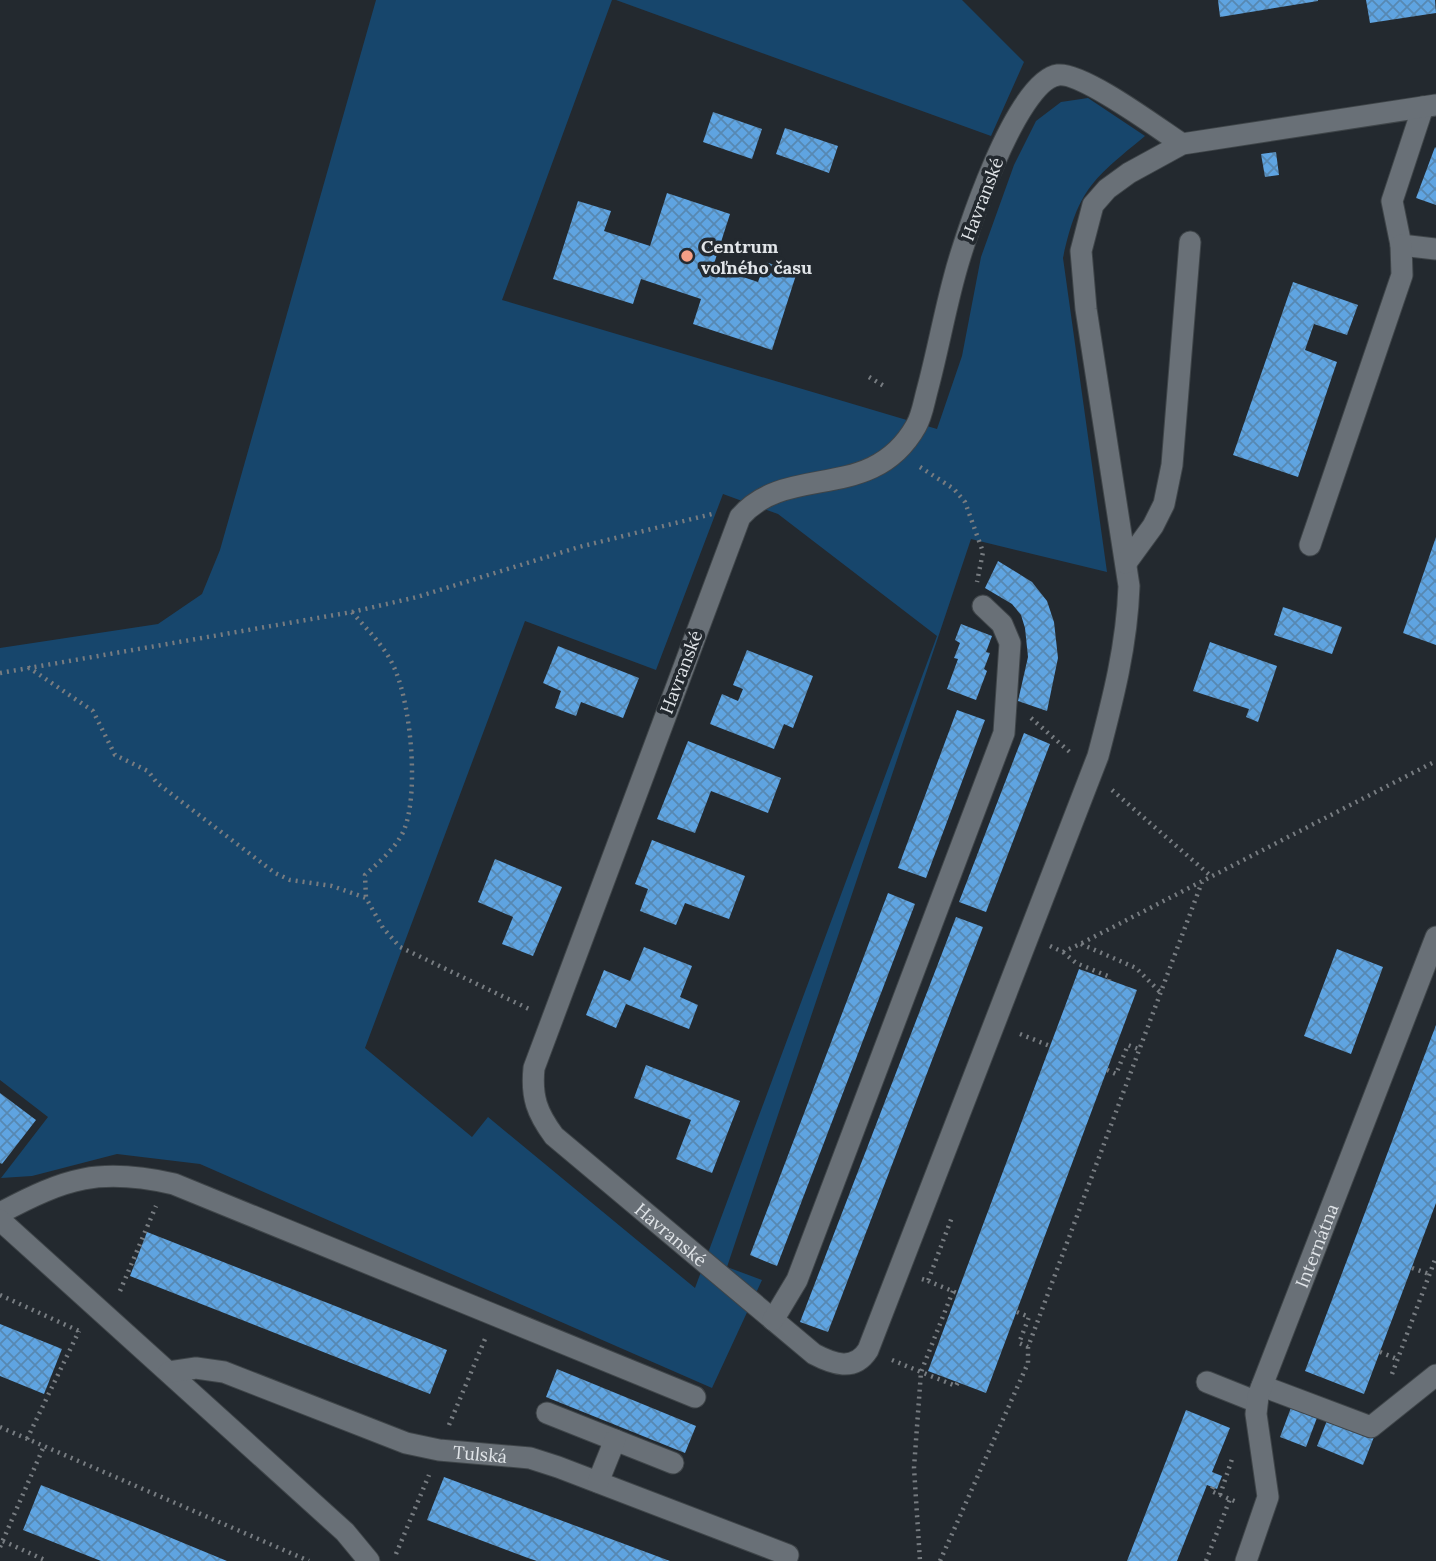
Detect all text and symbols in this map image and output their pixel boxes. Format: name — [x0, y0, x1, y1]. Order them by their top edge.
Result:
street label: Havranské — [956, 154, 1009, 244]
place label: Centrum voľného času — [701, 235, 812, 279]
marker: Centrum voľného času — [679, 248, 695, 264]
street label: Havranské — [655, 627, 708, 717]
street label: Havranské — [630, 1197, 712, 1271]
street label: Internátna — [1290, 1200, 1343, 1291]
street label: Tulská — [452, 1440, 508, 1467]

